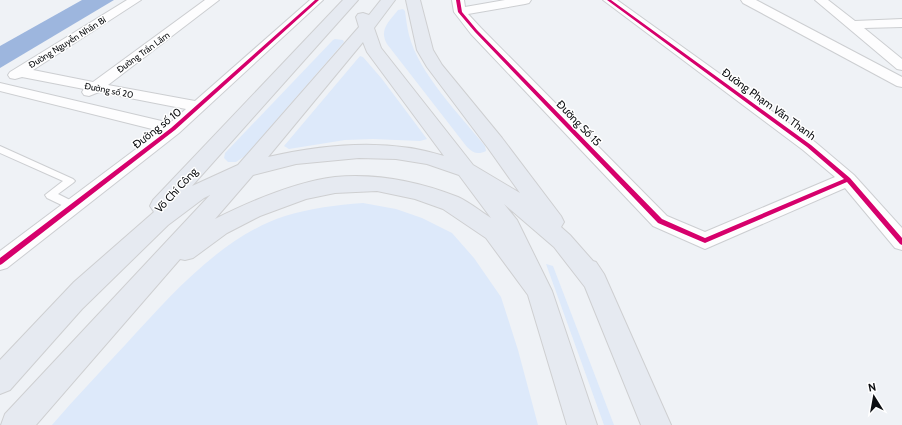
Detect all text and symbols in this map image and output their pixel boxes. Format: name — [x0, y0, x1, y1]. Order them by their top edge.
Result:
street label: Đường Nguyễn Nhân Bỉ — [26, 14, 108, 70]
street label: Đường Trần Lãm — [114, 29, 172, 75]
street label: Đường Phạm Văn Thanh — [719, 65, 819, 143]
street label: Đường số 20 — [84, 80, 134, 100]
street label: Đường Số 15 — [554, 97, 604, 149]
street label: Đường số 10 — [130, 104, 185, 151]
street label: Võ Chí Công — [152, 164, 201, 215]
north arrow — [854, 377, 894, 417]
text: N — [867, 380, 877, 395]

